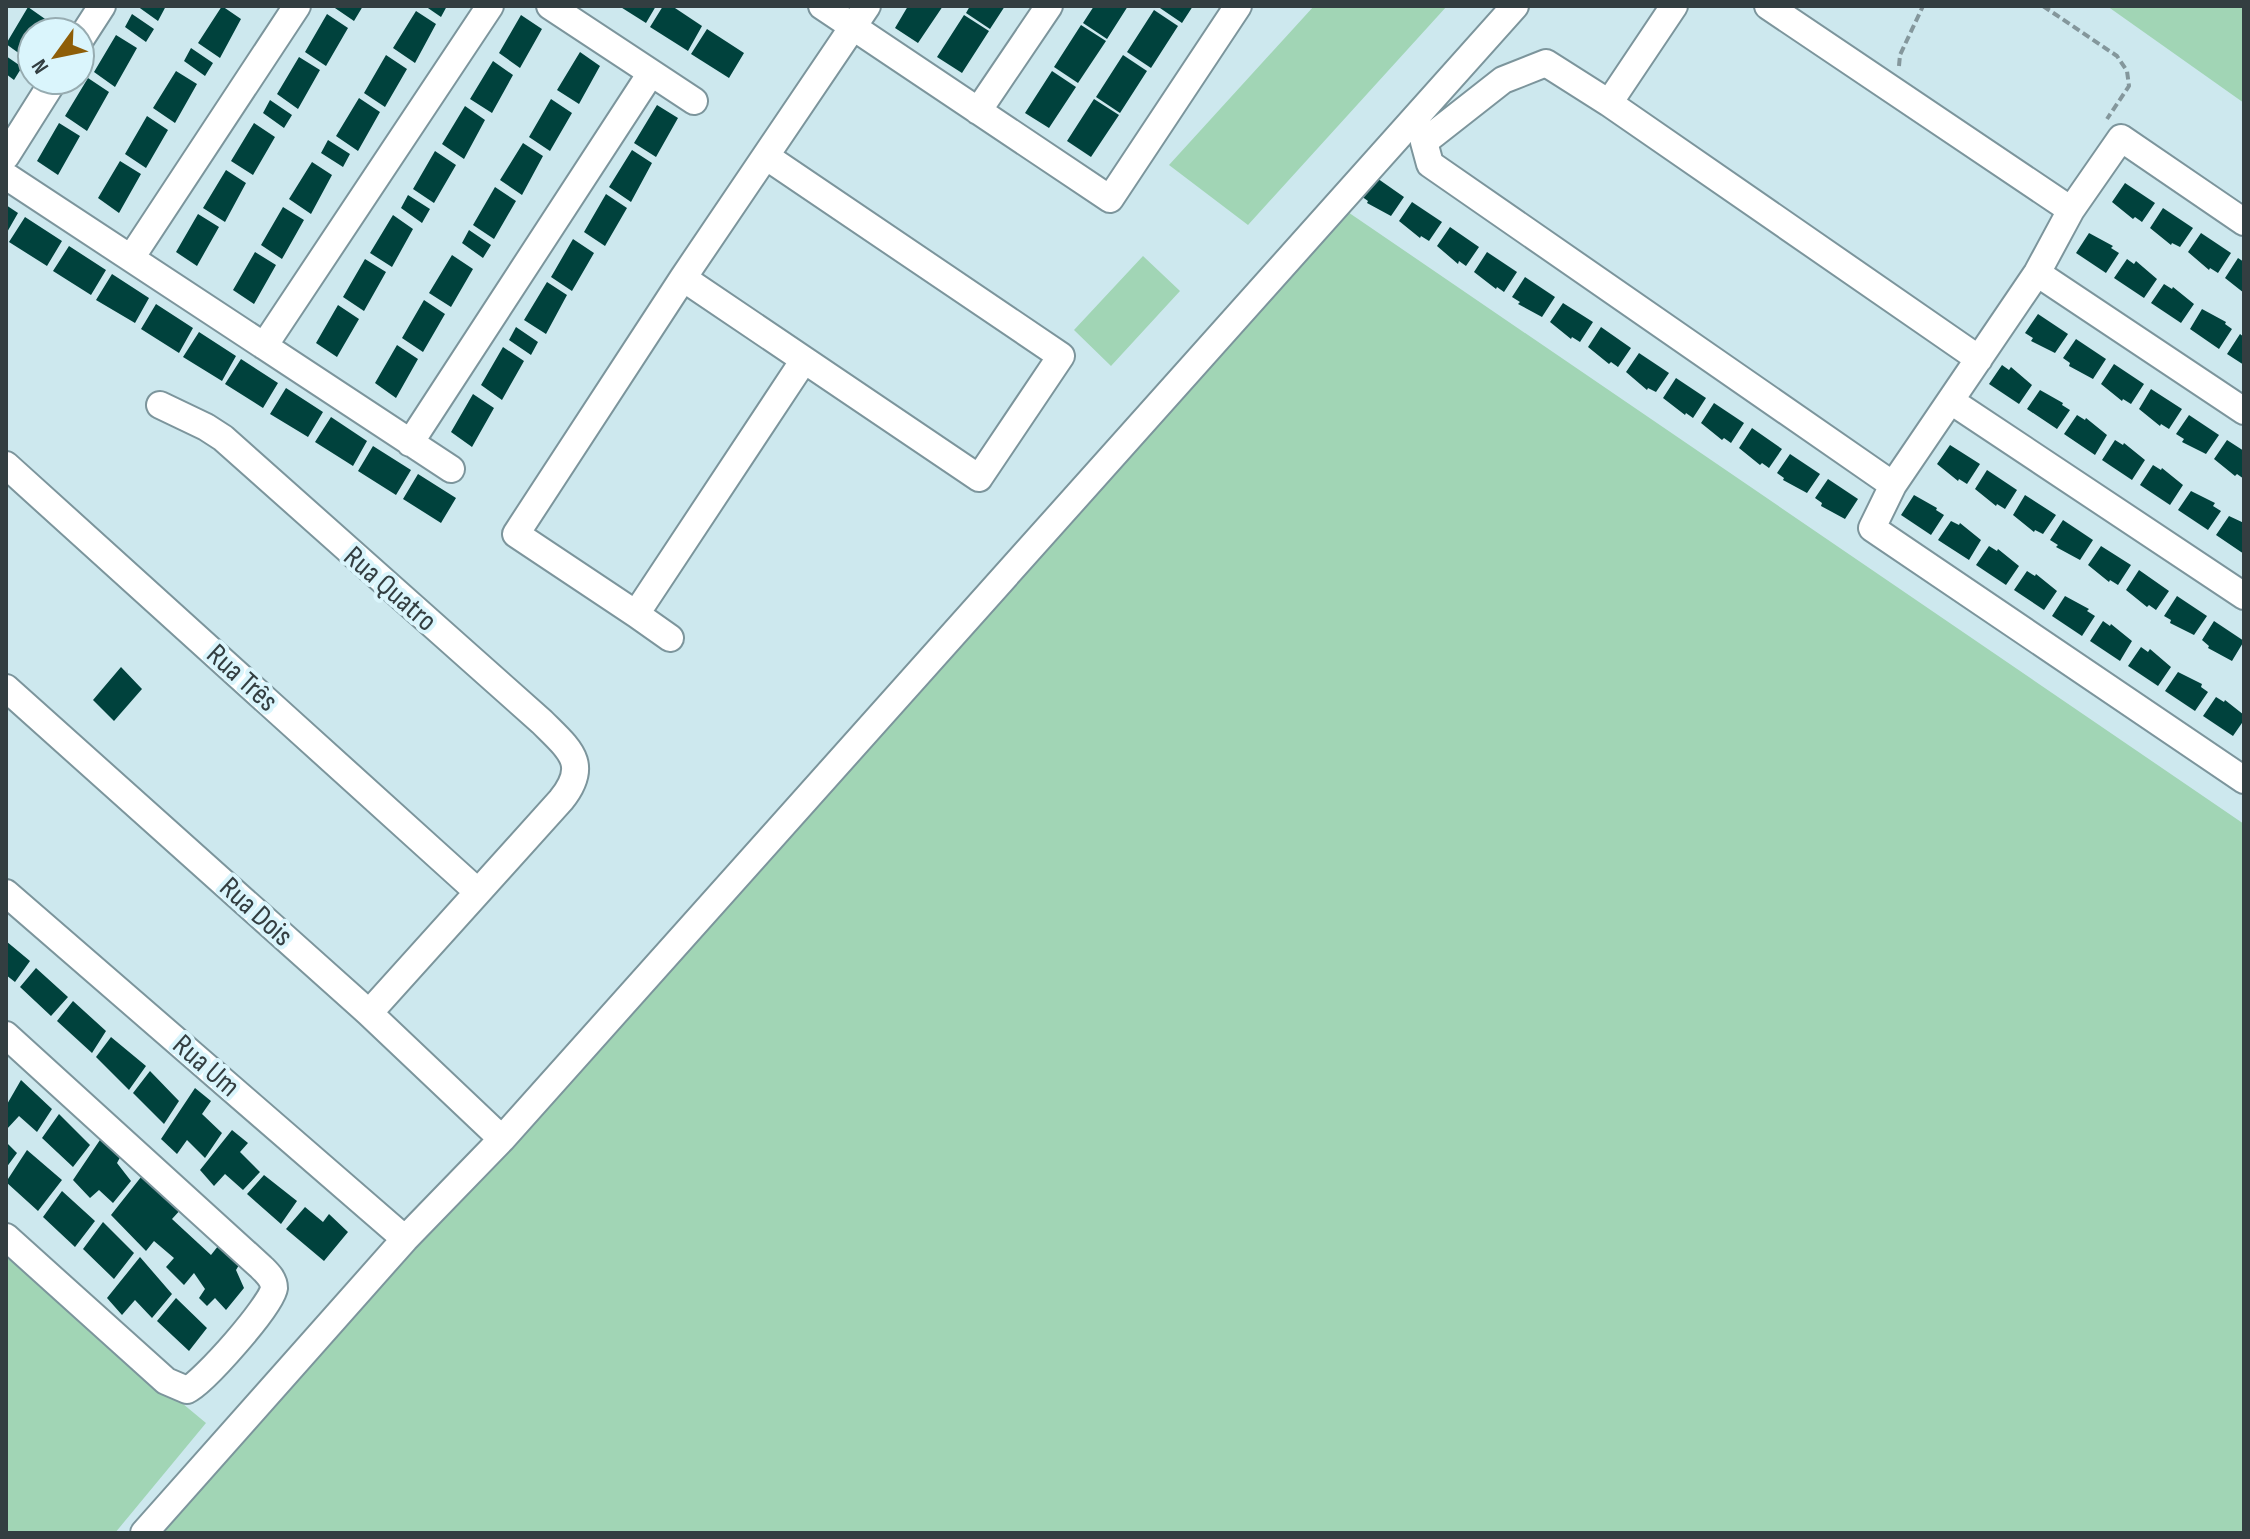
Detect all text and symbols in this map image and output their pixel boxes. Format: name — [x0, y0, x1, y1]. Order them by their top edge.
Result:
north arrow — [16, 16, 96, 96]
text: N — [26, 54, 55, 78]
street label: Rua Quatro — [336, 539, 444, 639]
street label: Rua Três — [199, 637, 285, 719]
street label: Rua Dois — [212, 870, 300, 954]
street label: Rua Um — [165, 1027, 247, 1105]

